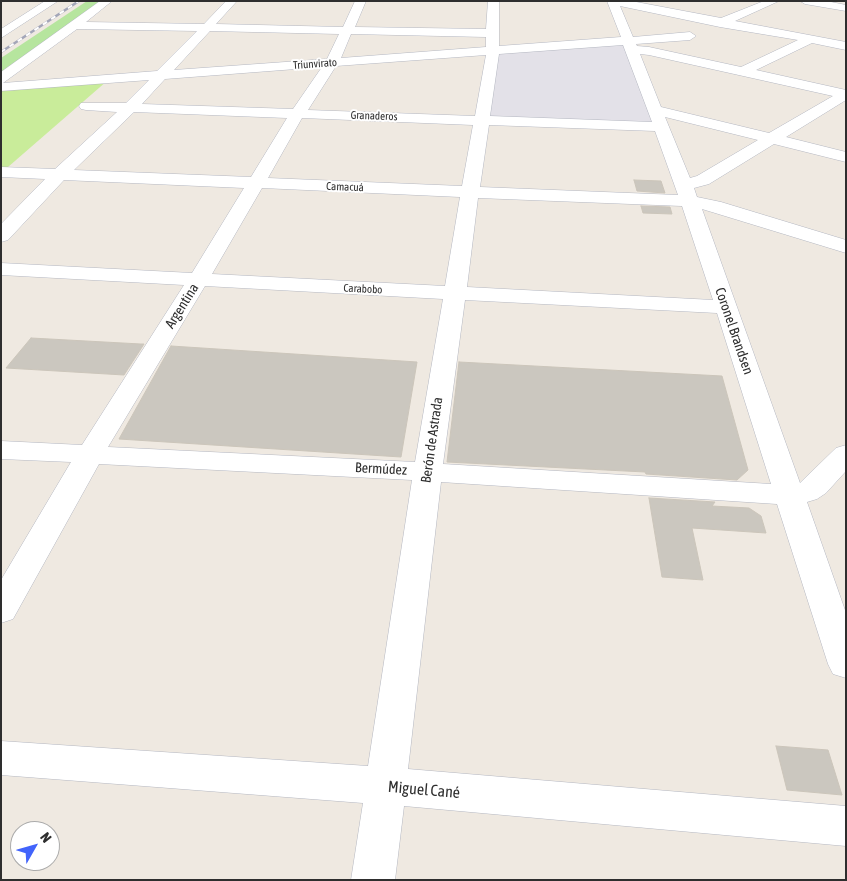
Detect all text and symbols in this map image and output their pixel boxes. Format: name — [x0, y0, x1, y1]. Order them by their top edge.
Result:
street label: Triunvirato — [293, 56, 337, 72]
street label: Granaderos — [350, 109, 398, 123]
street label: Camacuá — [326, 180, 364, 194]
street label: Argentina — [162, 280, 202, 332]
street label: Carabobo — [343, 281, 383, 297]
street label: Coronel Brandsen — [711, 285, 757, 377]
street label: Berón de Astrada — [418, 396, 446, 484]
street label: Bermúdez — [355, 459, 407, 479]
street label: Miguel Cané — [387, 777, 461, 803]
north arrow — [10, 821, 60, 871]
text: N — [37, 829, 55, 846]

